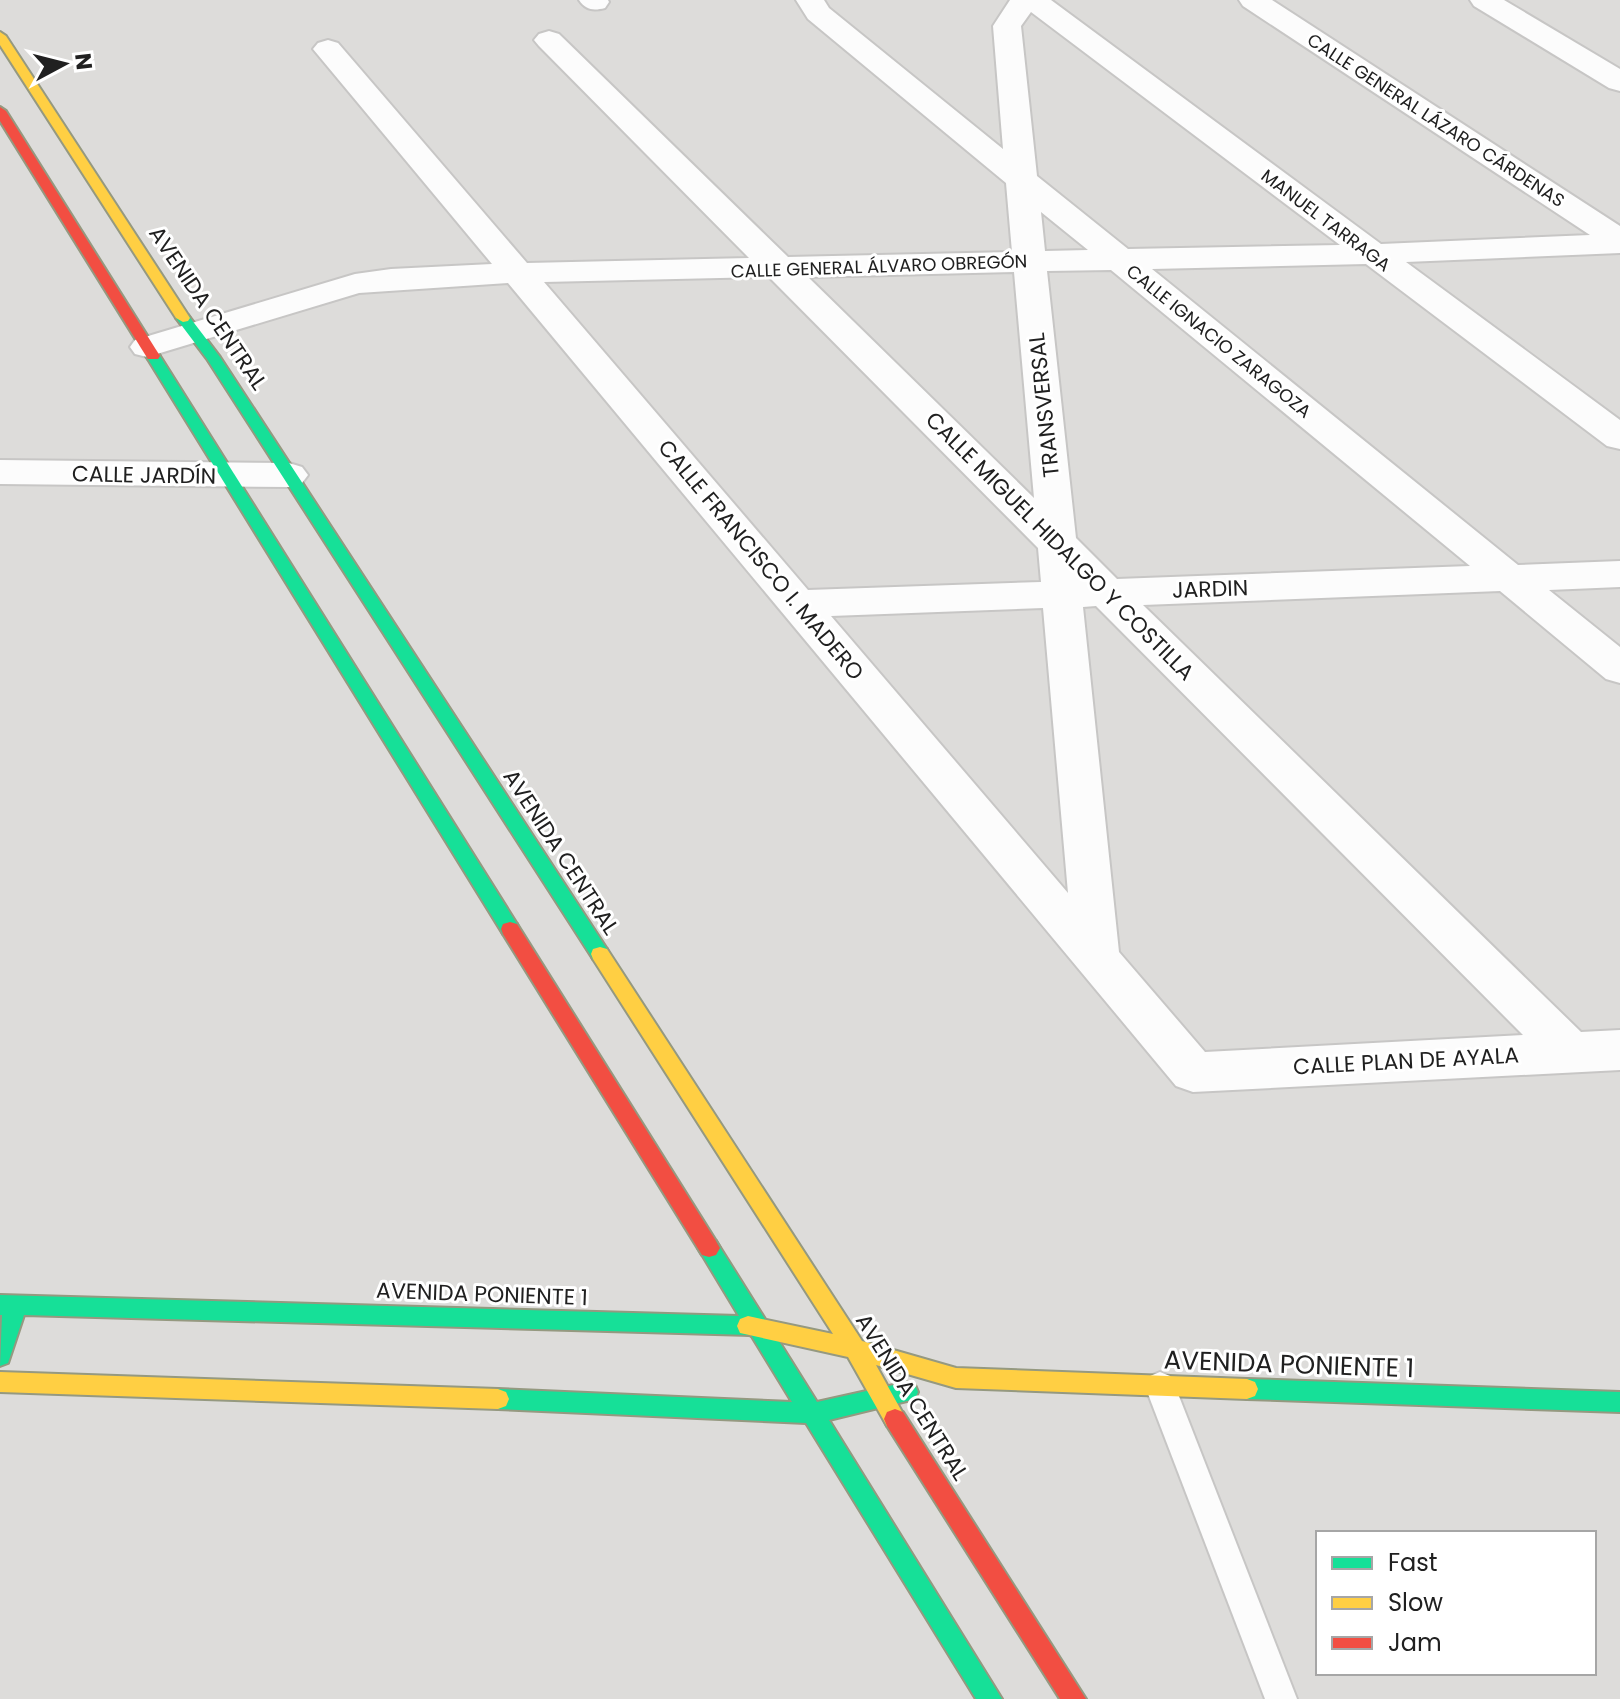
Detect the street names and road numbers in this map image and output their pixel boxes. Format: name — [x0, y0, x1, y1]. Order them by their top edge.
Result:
street label: CALLE GENERAL LÁZARO CÁRDENAS — [1302, 27, 1570, 213]
street label: MANUEL TARRAGA — [1256, 163, 1396, 277]
street label: AVENIDA CENTRAL — [142, 220, 275, 396]
street label: CALLE GENERAL ÁLVARO OBREGÓN — [730, 248, 1028, 284]
street label: CALLE IGNACIO ZARAGOZA — [1121, 259, 1317, 423]
street label: TRANSVERSAL — [1021, 331, 1067, 479]
street label: CALLE MIGUEL HIDALGO Y COSTILLA — [919, 405, 1201, 687]
street label: CALLE FRANCISCO I. MADERO — [651, 433, 871, 687]
street label: CALLE JARDÍN — [72, 458, 216, 492]
street label: JARDIN — [1171, 572, 1249, 606]
street label: AVENIDA CENTRAL — [496, 763, 626, 941]
street label: CALLE PLAN DE AYALA — [1292, 1040, 1520, 1082]
street label: AVENIDA PONIENTE 1 — [376, 1275, 588, 1313]
street label: AVENIDA CENTRAL — [848, 1308, 976, 1487]
street label: AVENIDA PONIENTE 1 — [1163, 1342, 1415, 1386]

